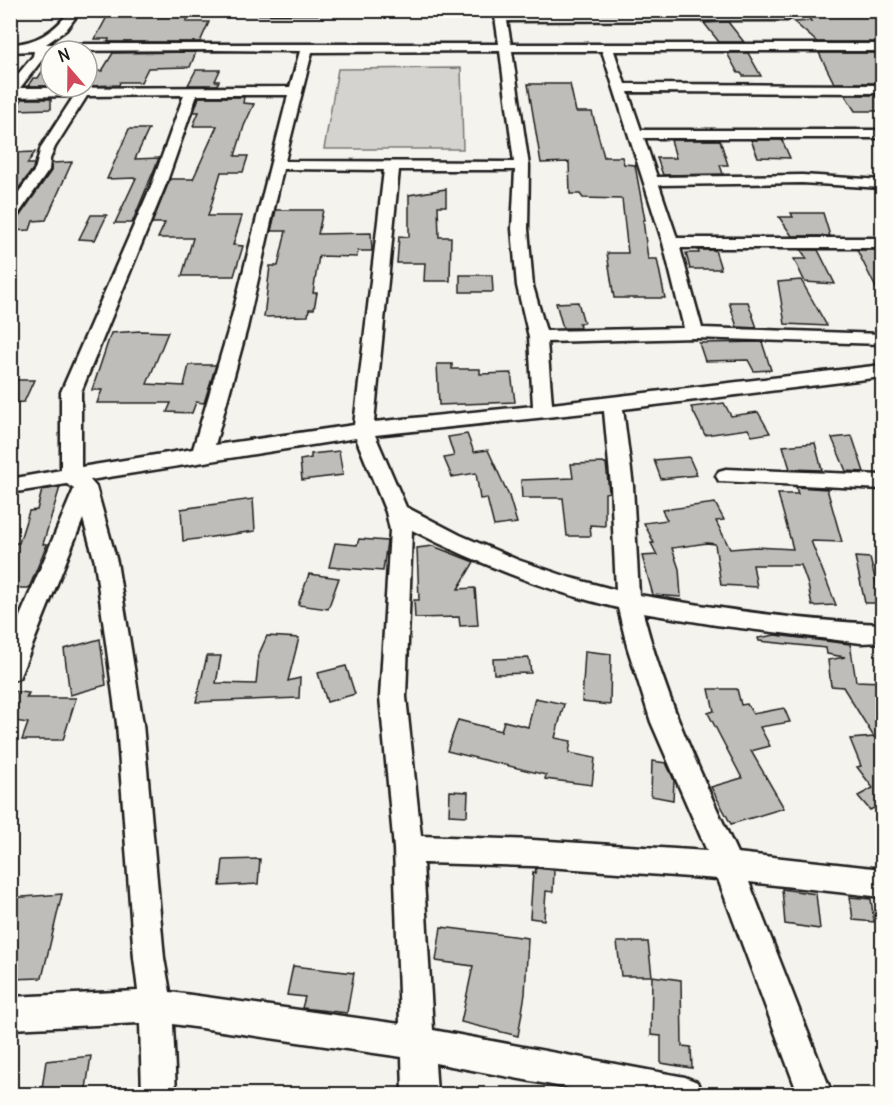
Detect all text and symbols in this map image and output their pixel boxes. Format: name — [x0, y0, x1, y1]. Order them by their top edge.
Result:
north arrow — [39, 39, 99, 99]
text: N — [55, 44, 72, 66]

